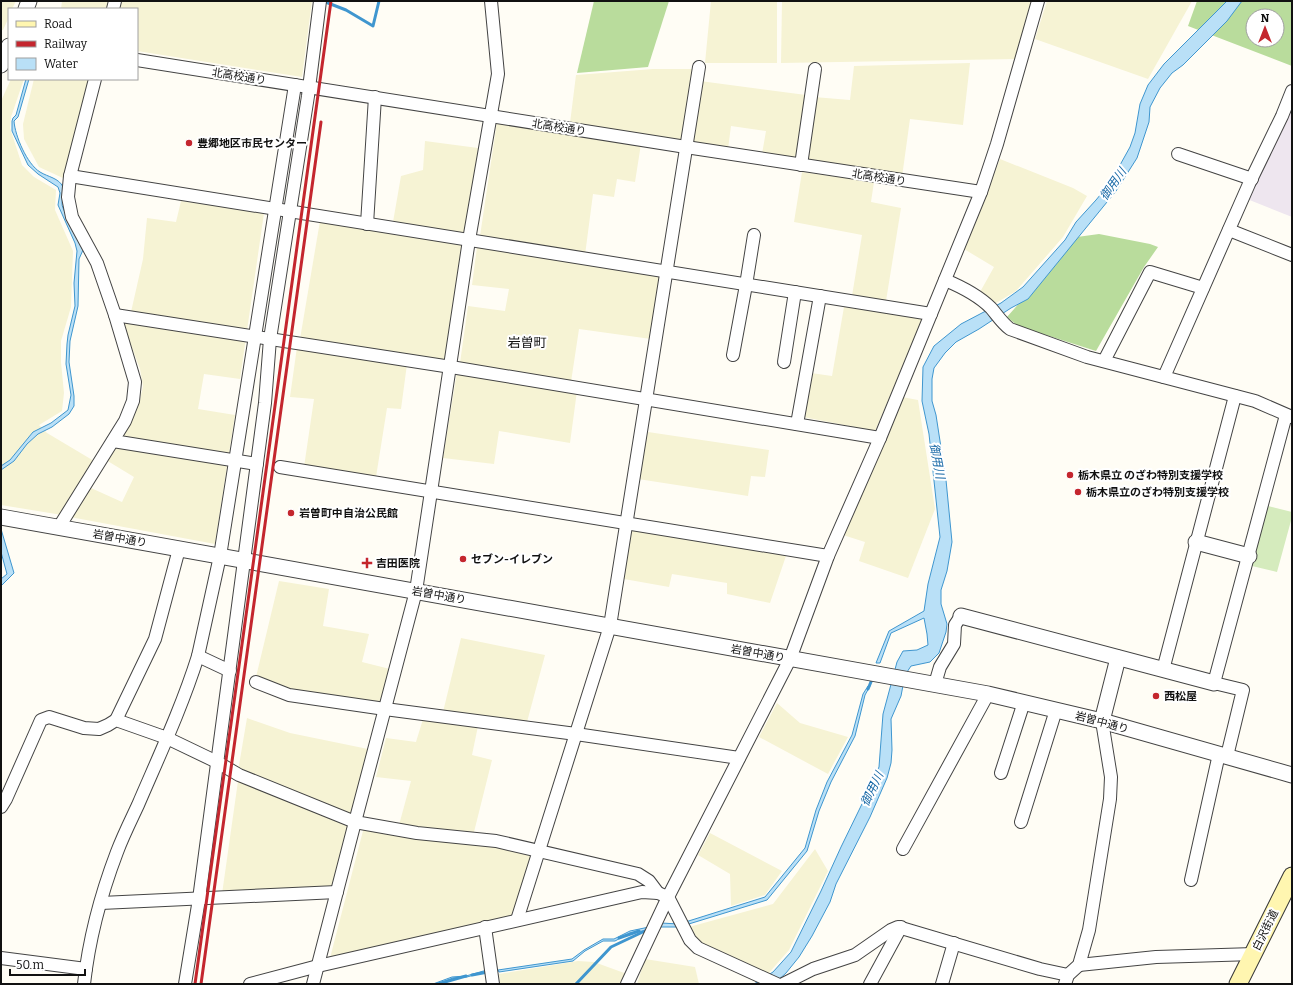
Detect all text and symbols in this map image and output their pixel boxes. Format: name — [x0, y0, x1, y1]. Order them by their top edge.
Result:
legend — [8, 8, 138, 80]
north arrow — [1245, 8, 1285, 48]
text: N — [1261, 12, 1270, 25]
text: Road — [44, 17, 72, 31]
text: Railway — [44, 37, 88, 51]
text: Water — [44, 57, 79, 71]
street label: 北高校通り — [211, 66, 267, 87]
street label: 北高校通り — [531, 117, 587, 138]
place label: 豊郷地区市民センター — [197, 137, 307, 150]
marker: 豊郷地区市民センター — [184, 138, 194, 148]
water label: 御用川 — [1097, 164, 1130, 203]
street label: 北高校通り — [851, 167, 907, 188]
district label: 岩曽町 — [507, 335, 547, 350]
water label: 御用川 — [927, 442, 948, 482]
place label: 栃木県立 のざわ特別支援学校 — [1078, 469, 1223, 482]
marker: 栃木県立 のざわ特別支援学校 — [1065, 470, 1075, 480]
place label: 栃木県立のざわ特別支援学校 — [1086, 486, 1229, 499]
marker: 栃木県立のざわ特別支援学校 — [1073, 487, 1083, 497]
place label: 岩曽町中自治公民館 — [299, 507, 398, 520]
marker: 岩曽町中自治公民館 — [286, 508, 296, 518]
street label: 岩曽中通り — [92, 527, 148, 550]
place label: セブン-イレブン — [471, 553, 553, 566]
marker: セブン-イレブン — [458, 554, 468, 564]
marker: 吉田医院 — [361, 557, 373, 569]
place label: 吉田医院 — [376, 557, 420, 570]
street label: 岩曽中通り — [411, 584, 467, 607]
street label: 岩曽中通り — [730, 642, 786, 665]
place label: 西松屋 — [1164, 690, 1197, 703]
marker: 西松屋 — [1151, 691, 1161, 701]
street label: 岩曽中通り — [1074, 709, 1130, 736]
water label: 御用川 — [858, 768, 887, 808]
street label: 白沢街道 — [1250, 908, 1281, 953]
scale bar — [10, 951, 85, 977]
text: 50 m — [16, 958, 45, 972]

